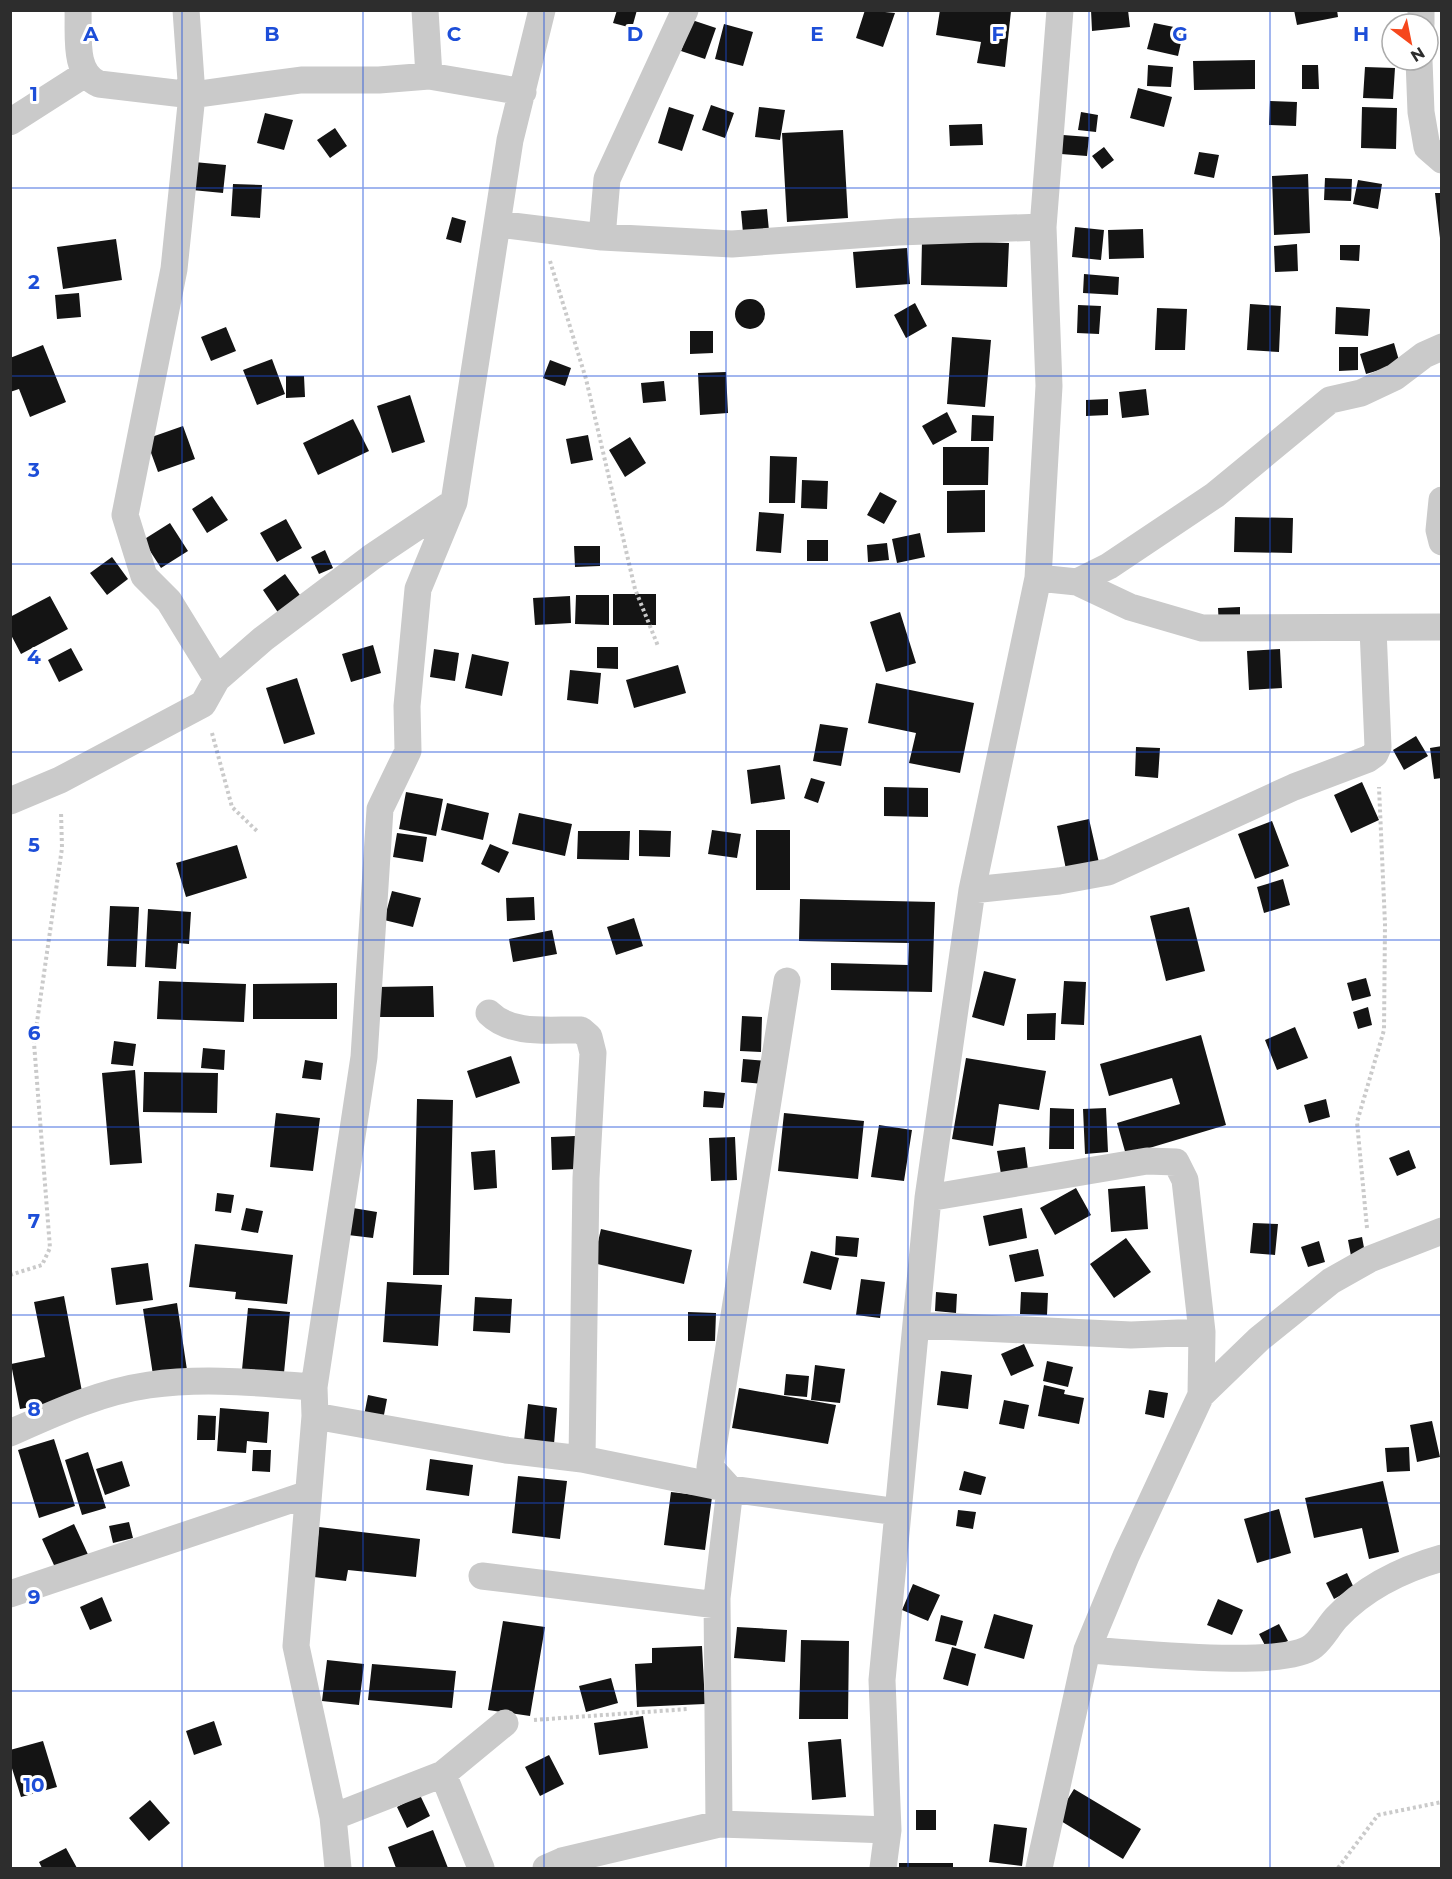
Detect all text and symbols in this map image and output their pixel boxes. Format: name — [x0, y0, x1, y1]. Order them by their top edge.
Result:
north arrow — [1380, 12, 1440, 72]
text: A — [82, 22, 99, 46]
text: B — [264, 22, 280, 46]
text: C — [447, 22, 462, 46]
text: D — [627, 22, 643, 46]
text: E — [810, 22, 824, 46]
text: F — [992, 22, 1005, 46]
text: G — [1172, 22, 1188, 46]
text: H — [1353, 22, 1369, 46]
text: N — [1407, 43, 1428, 66]
text: 1 — [30, 82, 38, 106]
text: 2 — [28, 270, 40, 294]
text: 3 — [27, 458, 40, 482]
text: 4 — [27, 645, 41, 669]
text: 5 — [28, 833, 40, 857]
text: 6 — [28, 1021, 41, 1045]
text: 7 — [28, 1209, 40, 1233]
text: 8 — [27, 1397, 41, 1421]
text: 9 — [28, 1585, 40, 1609]
text: 10 — [23, 1773, 45, 1797]

